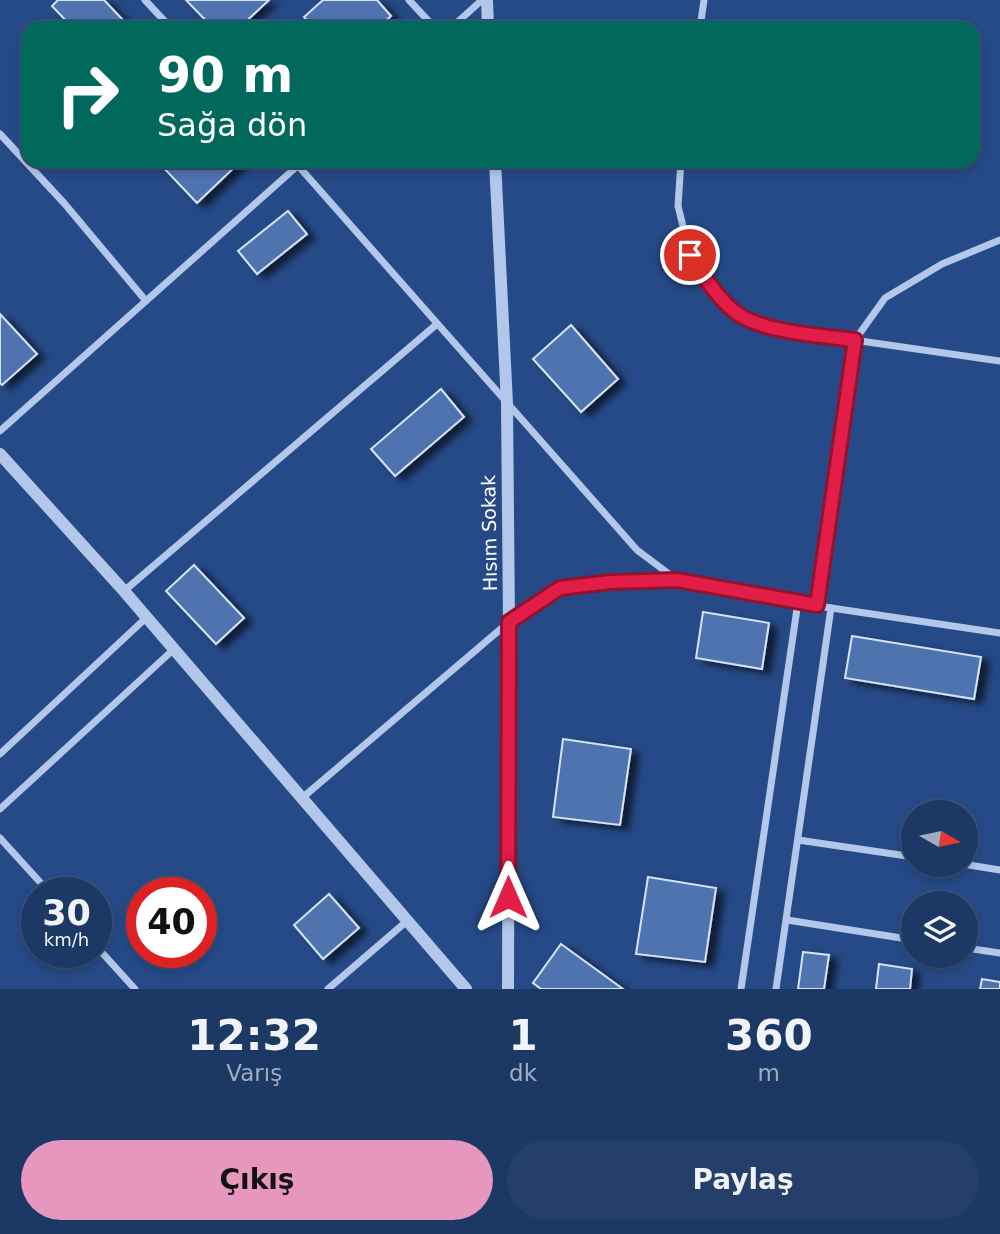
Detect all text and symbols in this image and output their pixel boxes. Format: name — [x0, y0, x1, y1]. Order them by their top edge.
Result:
text: 90 m — [157, 47, 293, 104]
icon: right — [42, 49, 133, 140]
text: Sağa dön — [157, 106, 307, 144]
pin — [660, 225, 720, 285]
icon: arrive — [671, 236, 709, 274]
street label: Hısım Sokak — [477, 475, 501, 591]
north arrow — [901, 800, 978, 877]
map controls — [901, 800, 978, 968]
position arrow — [471, 860, 545, 934]
speed limit sign: 40 — [126, 877, 217, 968]
button: layers — [901, 891, 978, 968]
text: 30 — [42, 893, 91, 933]
text: km/h — [44, 929, 89, 950]
text: 12:32 — [187, 1011, 321, 1060]
text: 1 — [508, 1011, 538, 1060]
text: 360 — [725, 1011, 813, 1060]
text: Varış — [226, 1060, 282, 1086]
text: dk — [509, 1060, 537, 1086]
text: m — [758, 1060, 780, 1086]
button: Çıkış — [21, 1140, 493, 1220]
button: Paylaş — [507, 1140, 979, 1220]

